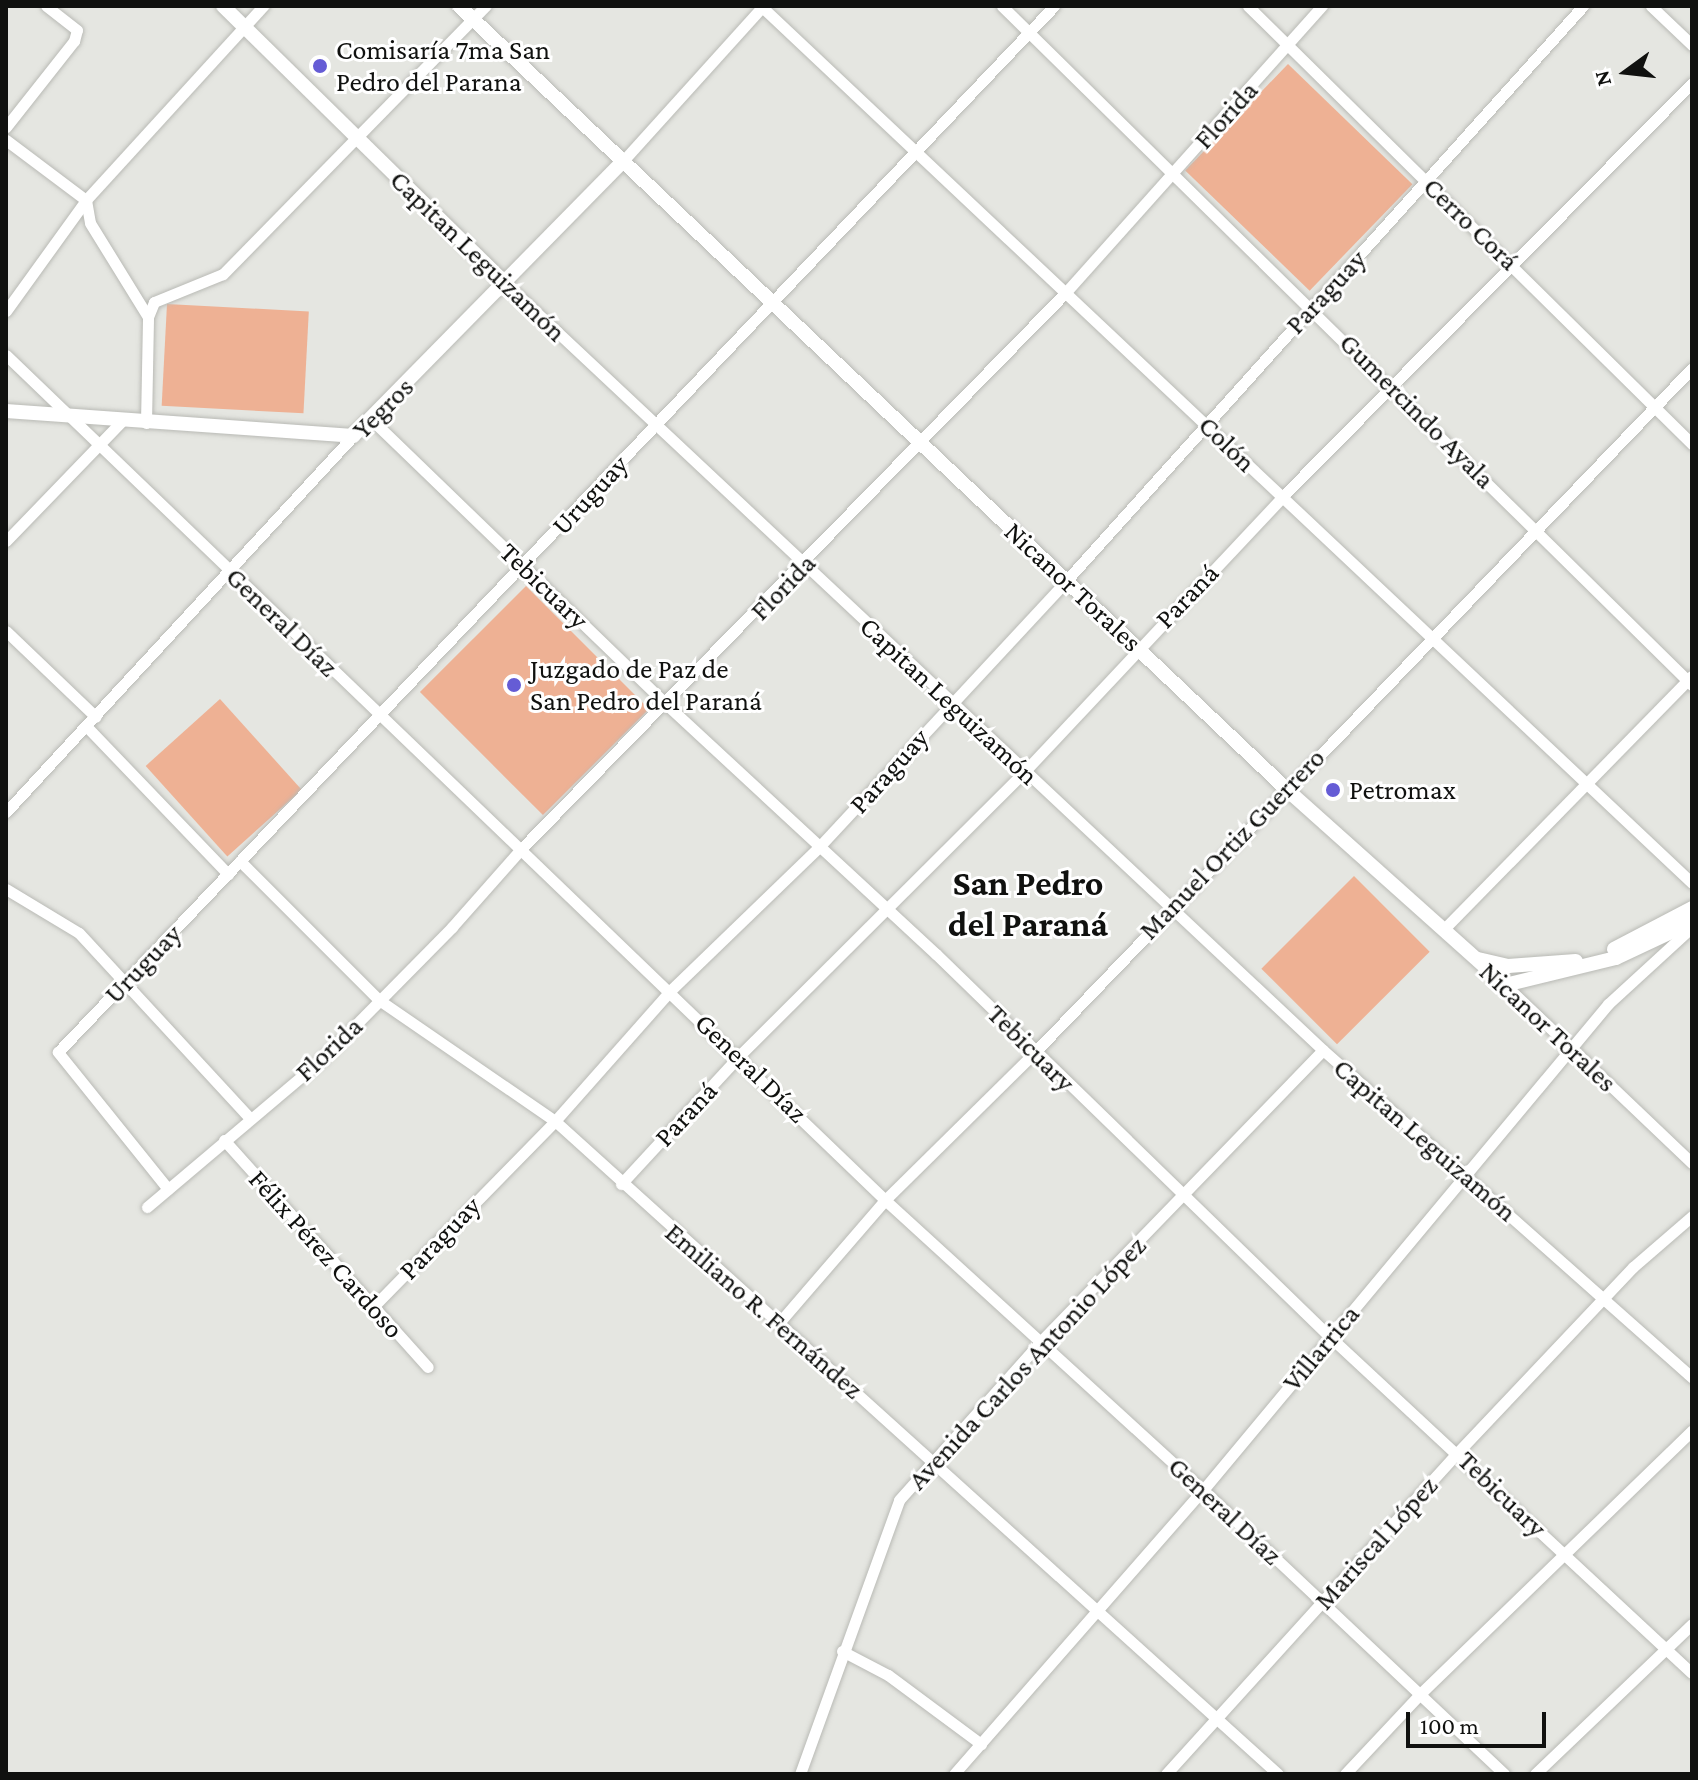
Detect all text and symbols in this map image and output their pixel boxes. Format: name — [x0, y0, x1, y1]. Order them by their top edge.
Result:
north arrow — [1586, 32, 1666, 112]
place label: Comisaría 7ma San Pedro del Parana — [336, 33, 550, 99]
marker: Comisaría 7ma San Pedro del Parana — [311, 57, 329, 75]
text: N — [1588, 68, 1616, 89]
street label: Florida — [1187, 74, 1265, 156]
street label: Capitan Leguizamón — [383, 163, 573, 349]
street label: Cerro Corá — [1416, 170, 1526, 278]
street label: Paraguay — [1279, 243, 1373, 341]
street label: Gumercindo Ayala — [1332, 326, 1502, 496]
street label: Yegros — [345, 370, 421, 446]
street label: Colón — [1191, 409, 1263, 479]
street label: Uruguay — [545, 448, 635, 542]
street label: Nicanor Torales — [997, 515, 1149, 659]
street label: Tebicuary — [493, 536, 595, 636]
street label: Florida — [743, 547, 823, 627]
street label: Paraná — [1148, 557, 1226, 635]
street label: General Díaz — [219, 560, 345, 684]
street label: Capitan Leguizamón — [853, 610, 1045, 792]
place label: Juzgado de Paz de San Pedro del Paraná — [530, 652, 762, 718]
marker: Juzgado de Paz de San Pedro del Paraná — [505, 676, 523, 694]
street label: Paraguay — [842, 721, 936, 821]
street label: Manuel Ortiz Guerrero — [1132, 741, 1332, 947]
place label: Petromax — [1349, 773, 1456, 807]
marker: Petromax — [1324, 781, 1342, 799]
district label: San Pedro del Paraná — [948, 861, 1108, 946]
street label: Uruguay — [97, 917, 189, 1011]
street label: Nicanor Torales — [1472, 955, 1624, 1099]
street label: Tebicuary — [980, 997, 1082, 1099]
street label: General Díaz — [688, 1006, 814, 1130]
street label: Florida — [288, 1009, 370, 1089]
street label: Capitan Leguizamón — [1326, 1051, 1524, 1229]
street label: Paraná — [647, 1074, 725, 1154]
street label: Félix Pérez Cardoso — [241, 1163, 411, 1345]
street label: Paraguay — [392, 1189, 488, 1287]
street label: Emiliano R. Fernández — [658, 1216, 870, 1406]
street label: Avenida Carlos Antonio López — [901, 1229, 1153, 1497]
street label: Villarrica — [1275, 1298, 1367, 1398]
street label: Tebicuary — [1451, 1444, 1553, 1544]
street label: General Díaz — [1161, 1450, 1289, 1572]
street label: Mariscal López — [1307, 1469, 1445, 1617]
scale bar — [1410, 1696, 1550, 1746]
text: 100 m — [1420, 1712, 1479, 1739]

